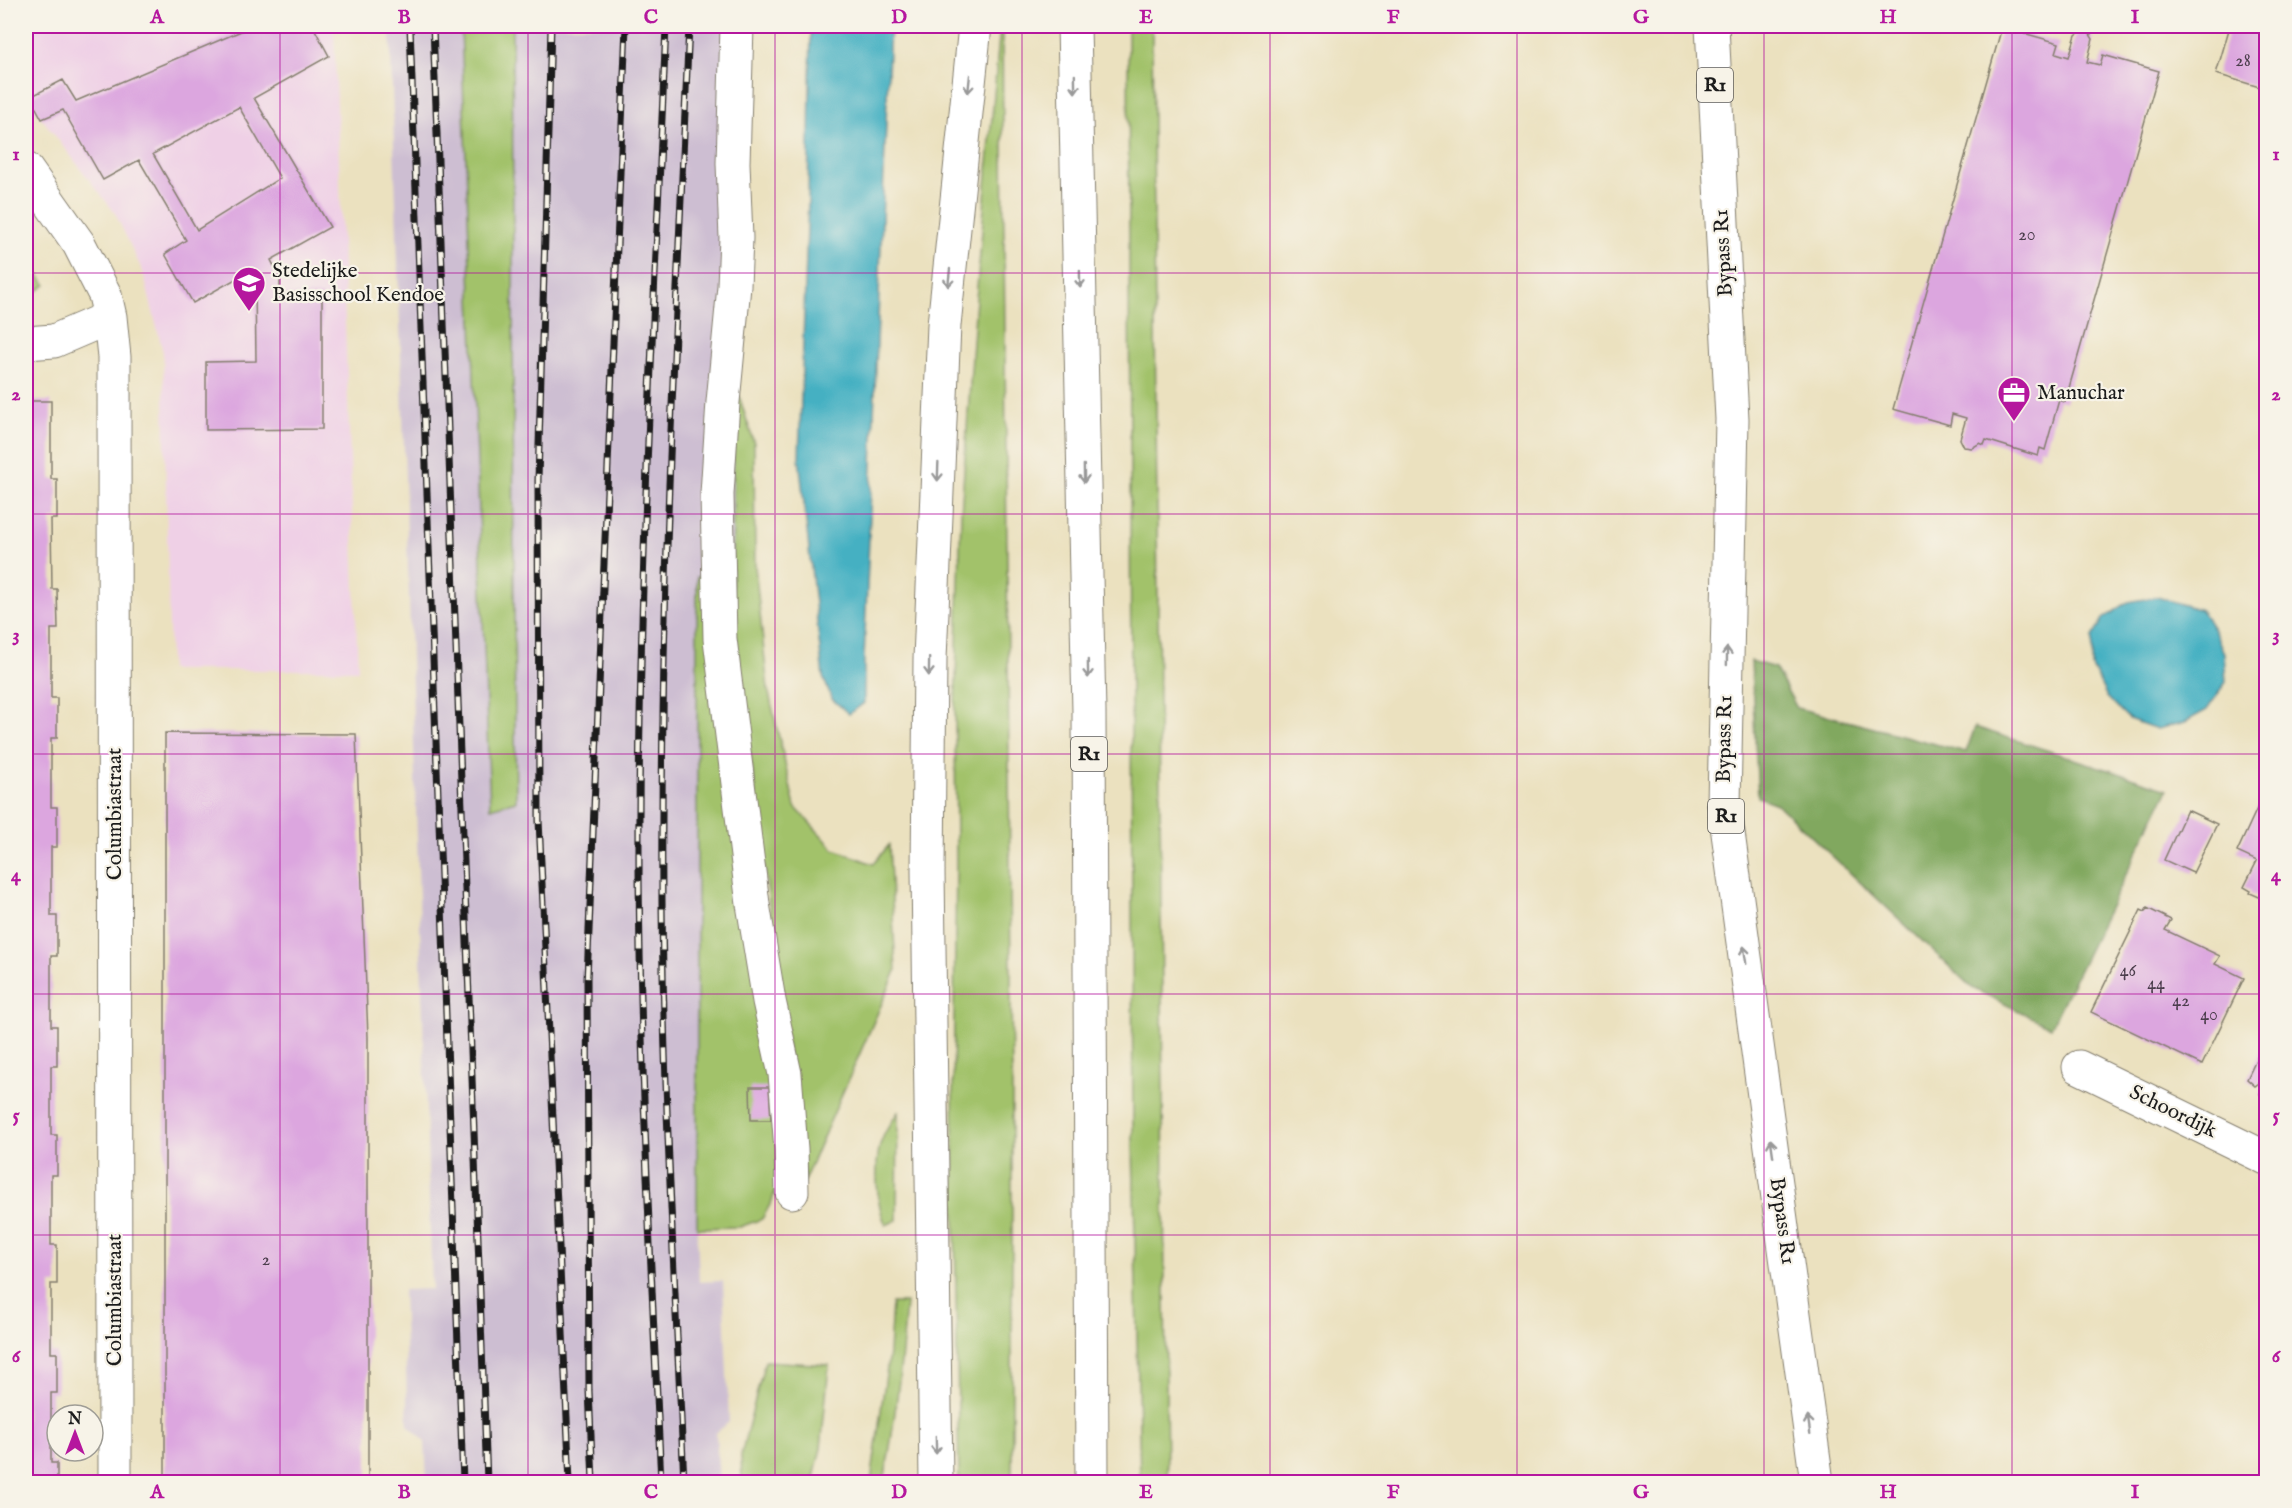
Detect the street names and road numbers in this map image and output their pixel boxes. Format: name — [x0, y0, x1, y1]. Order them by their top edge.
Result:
road number: R1 — [1697, 68, 1733, 102]
street label: Bypass R1 — [1708, 208, 1740, 298]
street label: Bypass R1 — [1711, 695, 1739, 783]
road number: R1 — [1071, 737, 1107, 771]
street label: Columbiastraat — [102, 748, 129, 880]
road number: R1 — [1708, 799, 1744, 833]
street label: Schoordijk — [2125, 1079, 2222, 1145]
street label: Bypass R1 — [1763, 1176, 1801, 1266]
street label: Columbiastraat — [102, 1234, 129, 1366]

